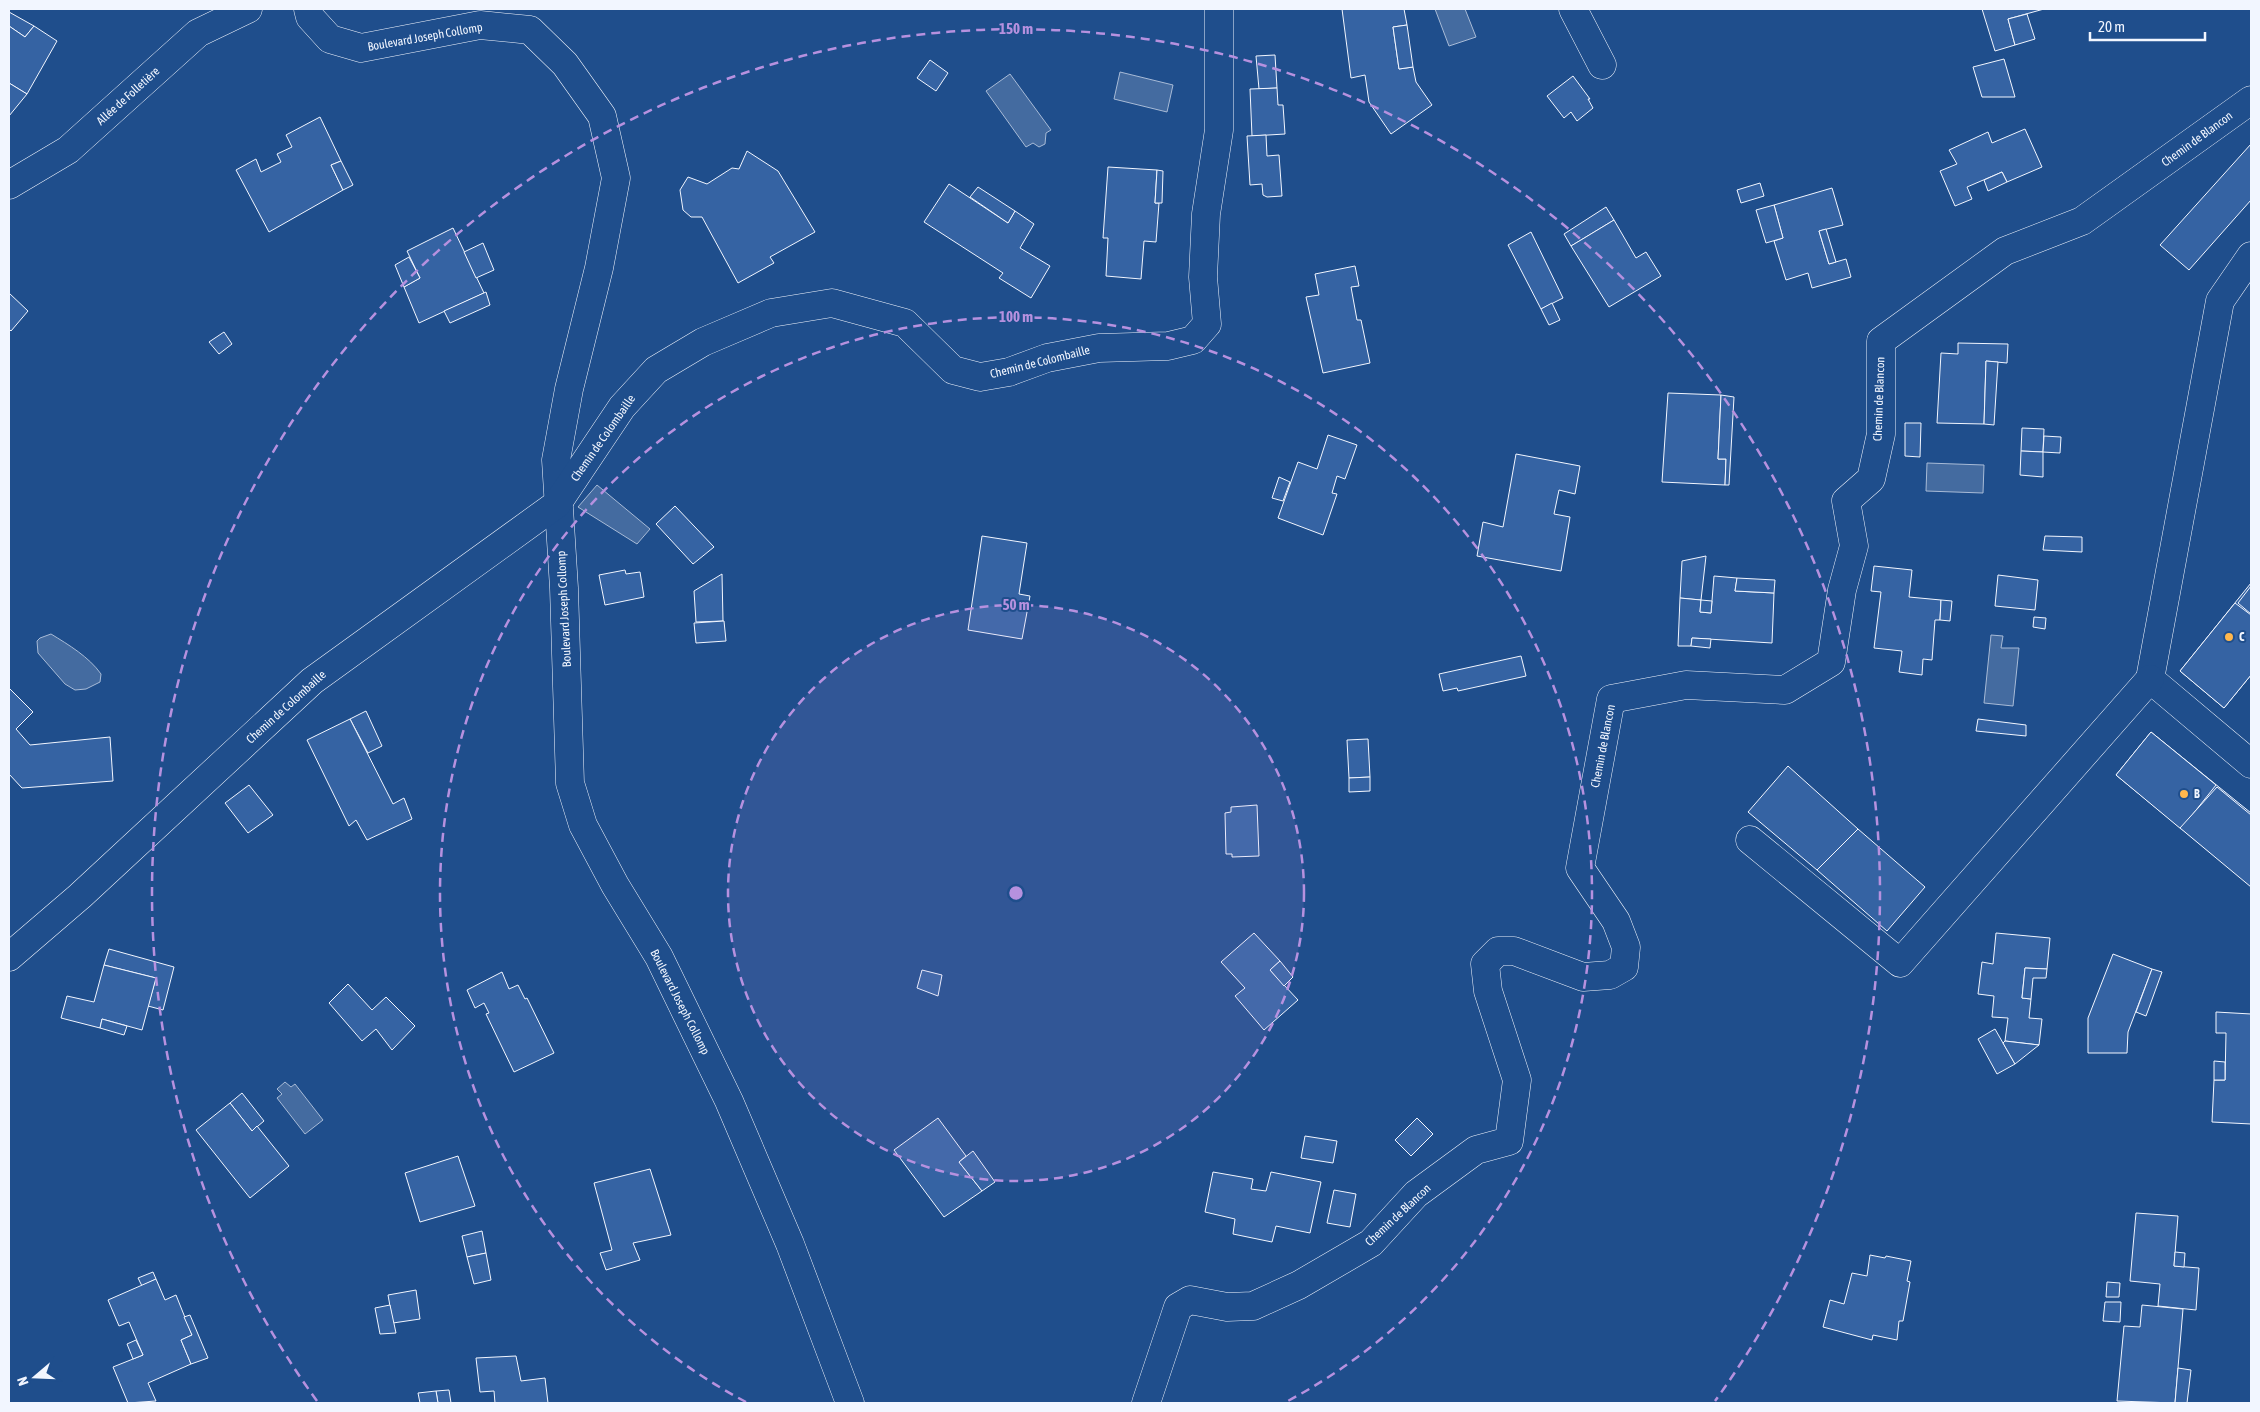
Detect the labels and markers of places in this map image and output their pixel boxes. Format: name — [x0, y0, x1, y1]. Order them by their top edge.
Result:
place label: C — [2239, 630, 2245, 644]
marker: C — [2223, 631, 2235, 643]
place label: B — [2194, 787, 2200, 801]
marker: B — [2178, 788, 2190, 800]
centre of rings — [1007, 884, 1025, 902]

